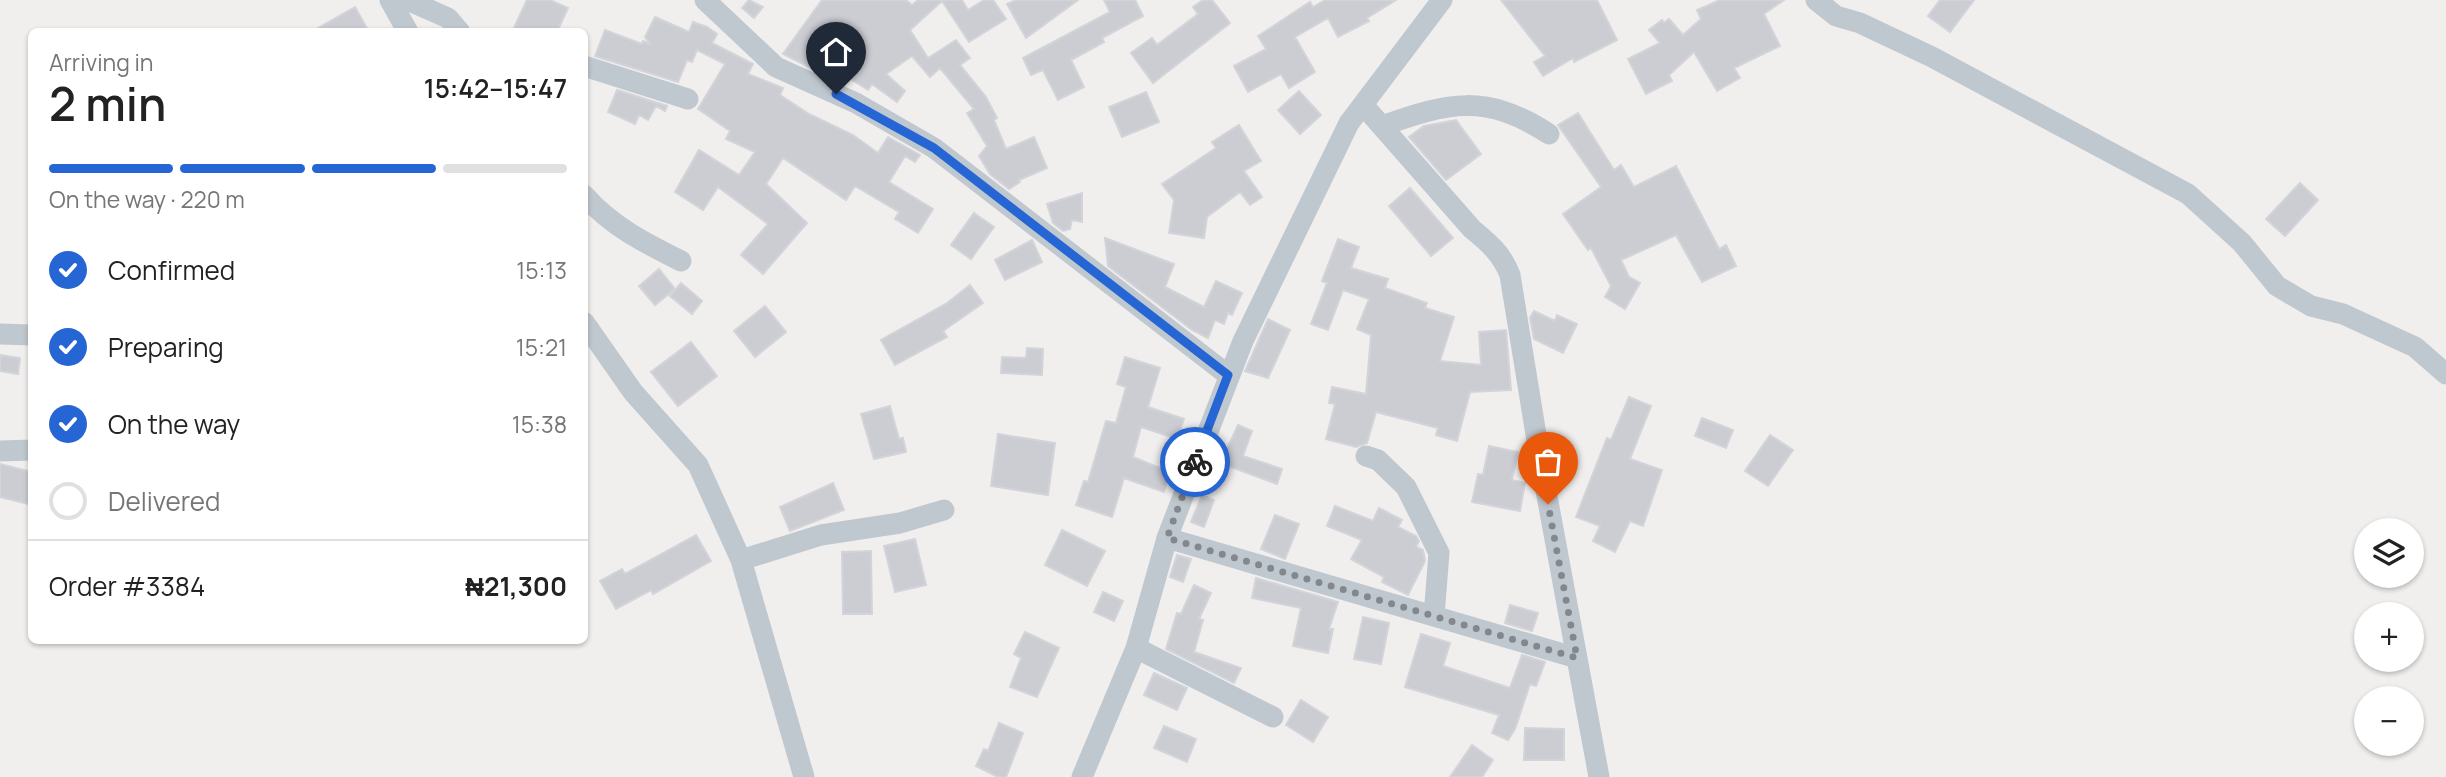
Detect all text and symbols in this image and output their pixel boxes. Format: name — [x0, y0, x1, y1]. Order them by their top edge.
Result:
pin — [806, 22, 866, 94]
icon: home — [817, 33, 855, 71]
text: Arriving in — [49, 46, 154, 78]
text: 15:42–15:47 — [424, 70, 567, 106]
text: 2 min — [49, 72, 166, 135]
text: On the way · 220 m — [49, 183, 245, 215]
icon: check — [49, 251, 87, 289]
text: Confirmed — [108, 252, 235, 288]
text: 15:13 — [516, 254, 567, 286]
icon: check — [49, 328, 87, 366]
text: Preparing — [108, 329, 224, 365]
text: 15:21 — [516, 331, 567, 363]
icon: check — [49, 405, 87, 443]
text: On the way — [108, 406, 240, 442]
text: 15:38 — [512, 408, 567, 440]
courier — [1160, 427, 1230, 497]
pin — [1518, 432, 1578, 504]
icon: bike — [1176, 443, 1214, 481]
icon: bag — [1529, 443, 1567, 481]
text: Delivered — [108, 483, 220, 519]
map controls — [2354, 518, 2424, 756]
button: layers — [2354, 518, 2424, 588]
text: Order #3384 — [49, 568, 205, 604]
text: ₦21,300 — [465, 568, 567, 604]
button: + — [2354, 602, 2424, 672]
button: − — [2354, 686, 2424, 756]

